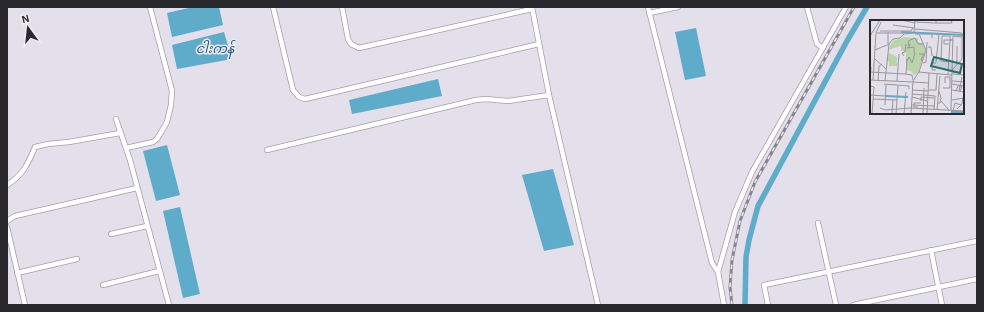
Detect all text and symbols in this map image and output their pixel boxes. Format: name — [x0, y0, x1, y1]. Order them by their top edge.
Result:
north arrow — [8, 8, 48, 48]
text: N — [20, 13, 31, 25]
inset map — [870, 20, 964, 114]
water label: ငါးကန် — [196, 39, 237, 60]

